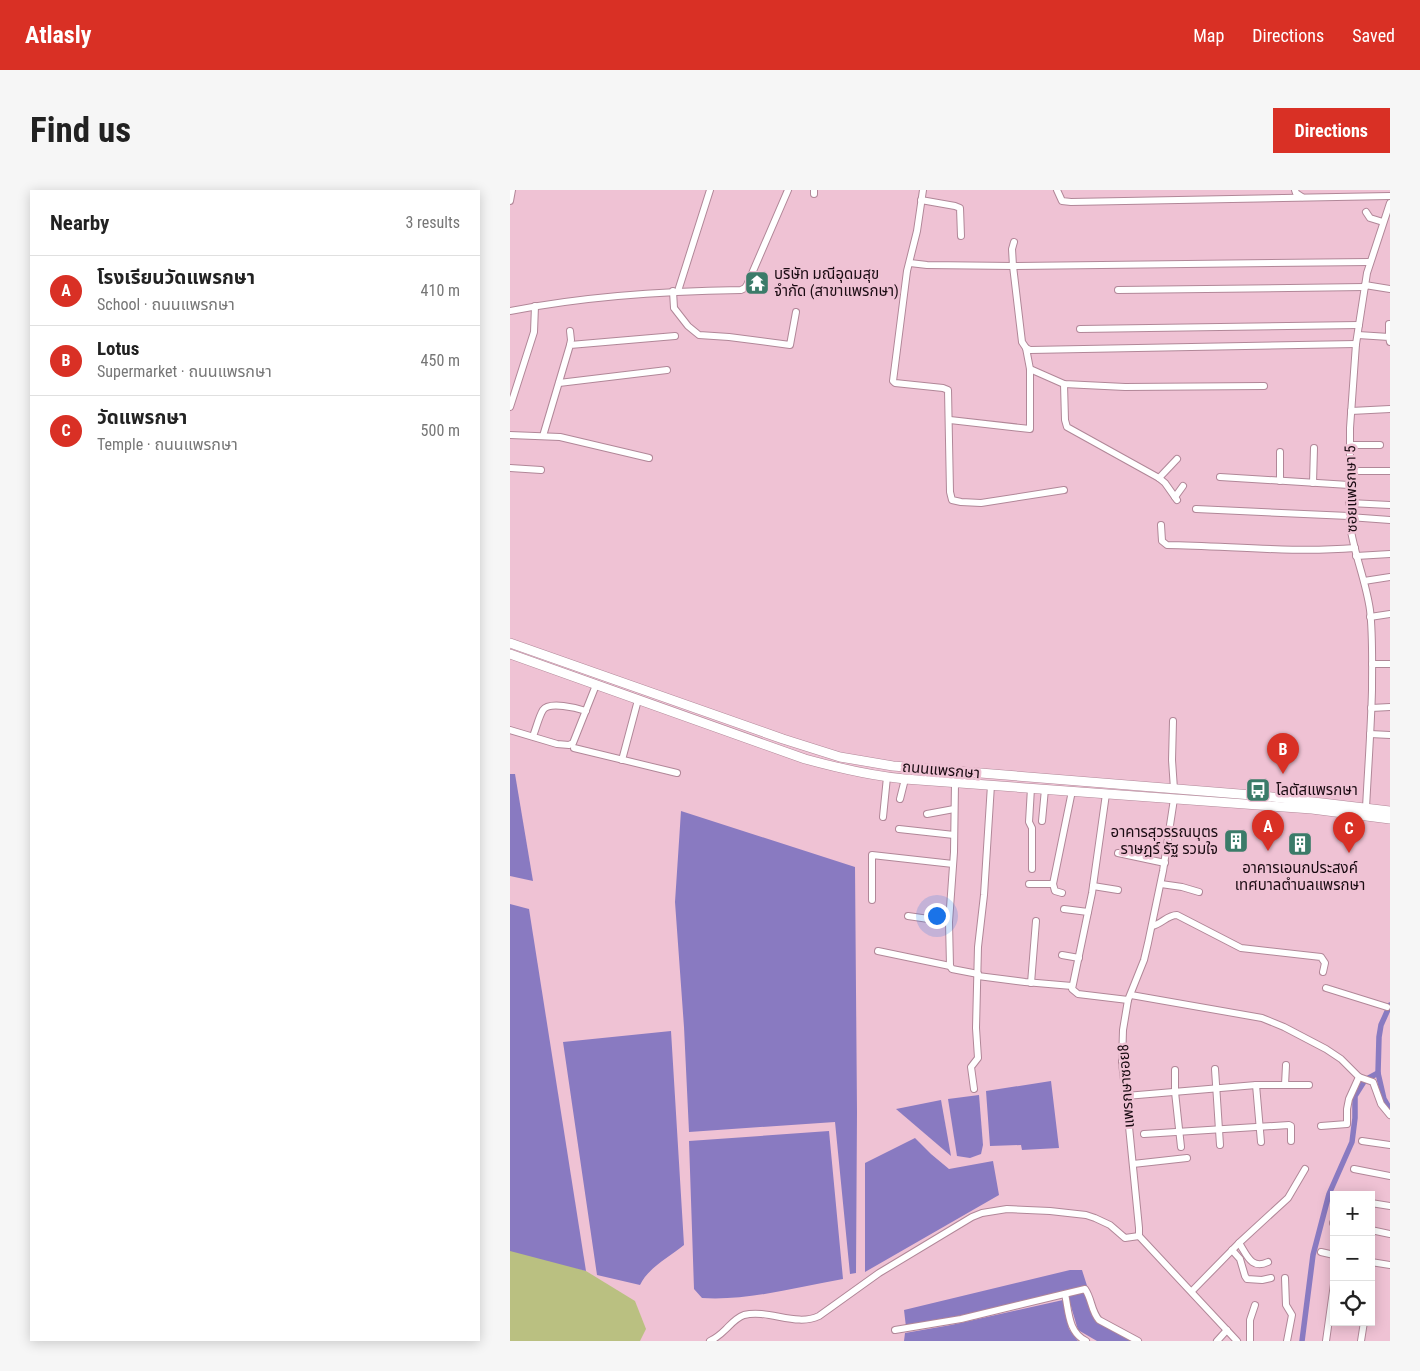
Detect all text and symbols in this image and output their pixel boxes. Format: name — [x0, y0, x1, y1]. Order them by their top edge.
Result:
text: Atlasly — [25, 21, 91, 49]
text: Map — [1193, 25, 1224, 46]
text: Directions — [1252, 25, 1324, 46]
text: Saved — [1352, 25, 1395, 46]
button: Directions — [1273, 108, 1390, 153]
text: Find us — [30, 110, 131, 151]
text: Nearby — [50, 211, 109, 235]
text: 3 results — [405, 213, 460, 232]
place label: บริษัท มณีอุดมสุข จำกัด (สาขาแพรกษา) — [774, 265, 899, 300]
text: โรงเรียนวัดแพรกษา — [97, 266, 255, 289]
temple icon: บริษัท มณีอุดมสุข จำกัด (สาขาแพรกษา) — [744, 270, 770, 296]
text: A — [61, 281, 71, 300]
text: 410 m — [421, 281, 460, 300]
text: School · ถนนแพรกษา — [97, 295, 235, 314]
text: Lotus — [97, 337, 139, 360]
text: B — [62, 351, 70, 370]
text: 450 m — [421, 351, 460, 370]
text: Supermarket · ถนนแพรกษา — [97, 362, 272, 381]
text: วัดแพรกษา — [97, 406, 187, 429]
text: C — [61, 421, 71, 440]
text: 500 m — [421, 421, 460, 440]
text: Temple · ถนนแพรกษา — [97, 435, 238, 454]
street label: ซอยแพรกษา 5 — [1341, 445, 1361, 533]
pin: B — [1267, 733, 1299, 774]
street label: ถนนแพรกษา — [901, 758, 981, 782]
bus stop icon: โลตัสแพรกษา — [1245, 777, 1271, 803]
place label: โลตัสแพรกษา — [1276, 781, 1358, 799]
pin: A — [1252, 810, 1284, 851]
pin: C — [1333, 812, 1365, 853]
place label: อาคารสุวรรณบุตร ราษฎร์ รัฐ รวมใจ — [1111, 823, 1218, 858]
building icon: อาคารสุวรรณบุตร ราษฎร์ รัฐ รวมใจ — [1223, 828, 1249, 854]
building icon: อาคารเอนกประสงค์ เทศบาลตำบลแพรกษา — [1287, 831, 1313, 857]
place label: อาคารเอนกประสงค์ เทศบาลตำบลแพรกษา — [1235, 859, 1365, 894]
your location — [924, 903, 950, 929]
street label: แพรกษาซอย8 — [1114, 1044, 1138, 1128]
map controls — [1330, 1191, 1375, 1326]
button: + — [1330, 1191, 1375, 1236]
button: − — [1330, 1236, 1375, 1281]
button: locate — [1330, 1281, 1375, 1326]

